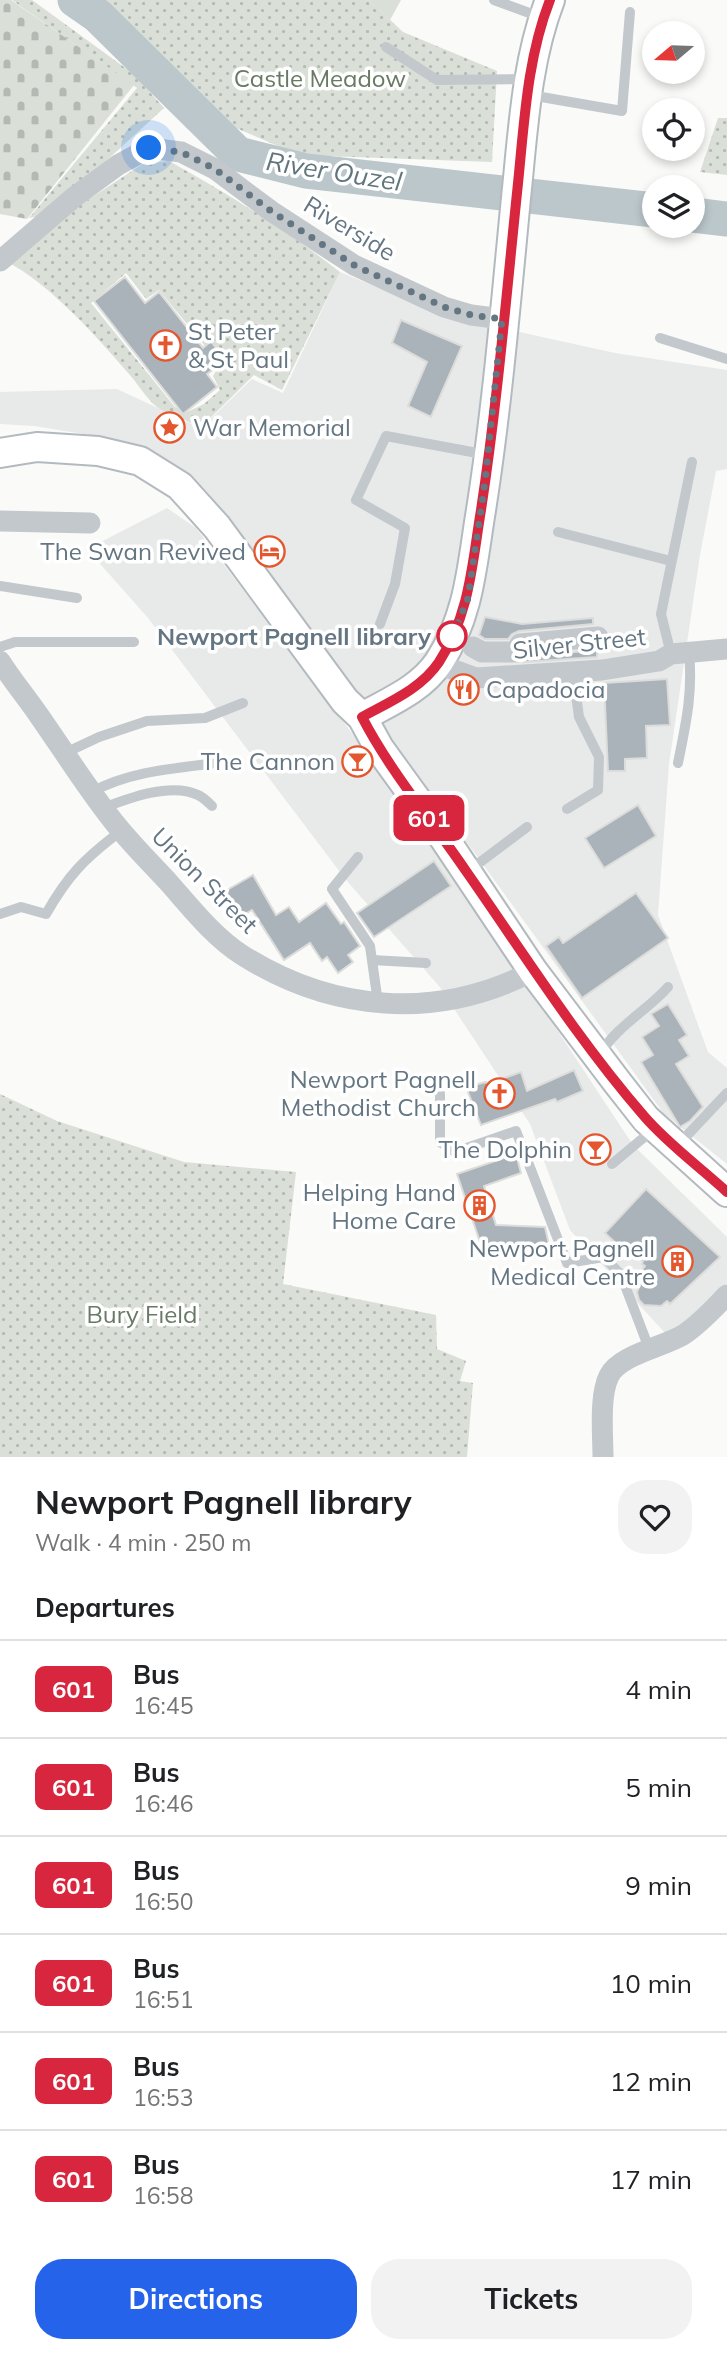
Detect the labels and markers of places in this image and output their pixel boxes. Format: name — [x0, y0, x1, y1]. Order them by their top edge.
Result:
place label: St Peter & St Paul — [188, 316, 289, 374]
church icon: St Peter & St Paul — [148, 328, 182, 362]
place icon: War Memorial — [153, 410, 187, 444]
place label: War Memorial — [193, 412, 351, 442]
hotel icon: The Swan Revived — [252, 534, 286, 568]
place label: The Swan Revived — [40, 536, 246, 566]
place label: Newport Pagnell library — [157, 621, 432, 651]
marker: Newport Pagnell library — [437, 621, 467, 651]
restaurant icon: Capadocia — [446, 672, 480, 706]
place label: Capadocia — [486, 674, 605, 704]
bar icon: The Cannon — [341, 744, 375, 778]
place label: The Cannon — [201, 746, 335, 776]
place label: Newport Pagnell Methodist Church — [281, 1064, 476, 1122]
church icon: Newport Pagnell Methodist Church — [482, 1076, 516, 1110]
bar icon: The Dolphin — [578, 1132, 612, 1166]
place label: The Dolphin — [439, 1134, 572, 1164]
place label: Helping Hand Home Care — [303, 1177, 456, 1235]
building icon: Helping Hand Home Care — [462, 1189, 496, 1223]
place label: Newport Pagnell Medical Centre — [469, 1233, 655, 1291]
building icon: Newport Pagnell Medical Centre — [661, 1245, 695, 1279]

